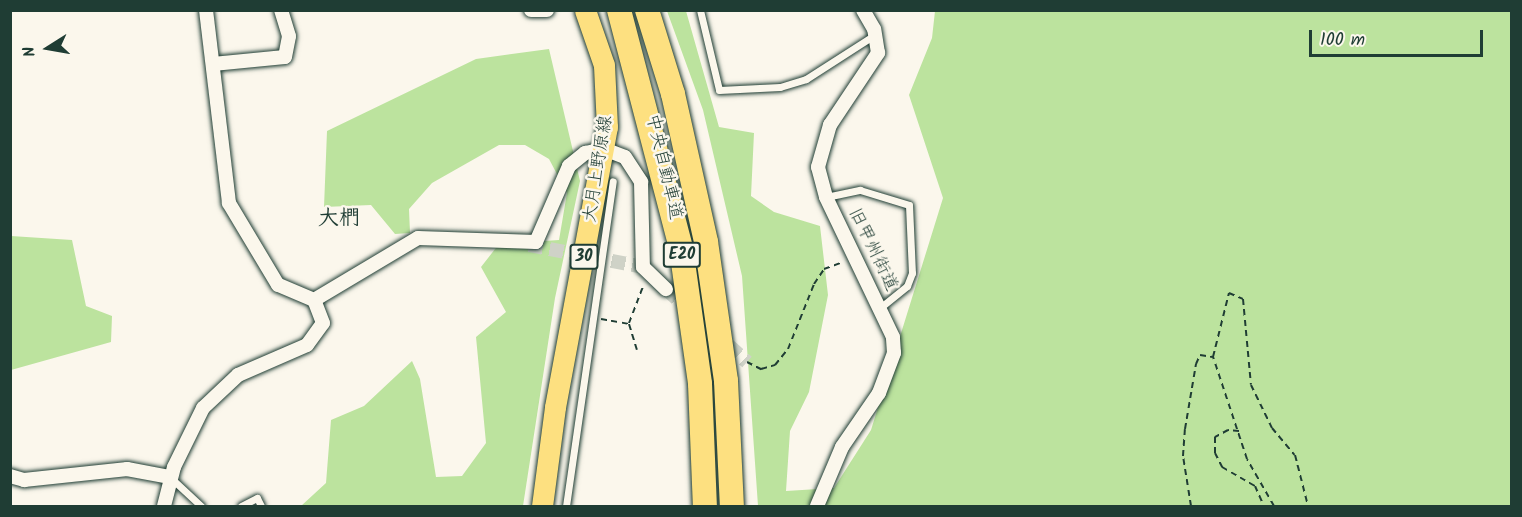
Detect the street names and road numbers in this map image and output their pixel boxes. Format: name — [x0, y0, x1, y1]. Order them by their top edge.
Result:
street label: 中央自動車道 — [640, 112, 686, 222]
street label: 大月上野原線 — [580, 114, 618, 224]
street label: 旧甲州街道 — [843, 205, 901, 295]
road number: E20 — [662, 242, 702, 268]
road number: 30 — [569, 244, 599, 270]

